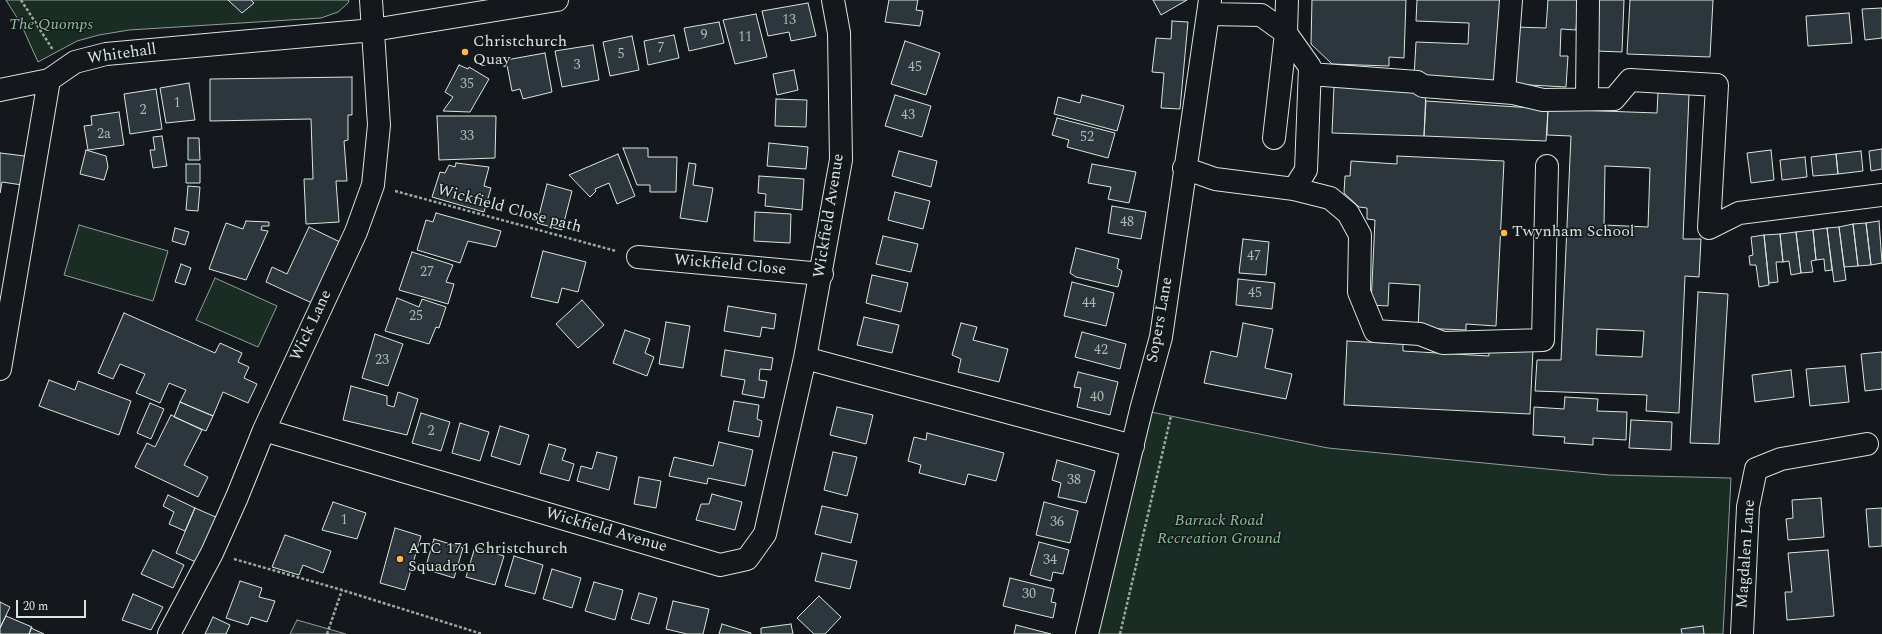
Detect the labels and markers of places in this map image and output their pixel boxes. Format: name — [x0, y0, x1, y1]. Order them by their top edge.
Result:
place label: Christchurch Quay — [473, 33, 567, 71]
marker: Christchurch Quay — [460, 47, 470, 57]
place label: Twynham School — [1512, 223, 1634, 243]
marker: Twynham School — [1499, 228, 1509, 238]
place label: ATC 171 Christchurch Squadron — [408, 540, 568, 578]
marker: ATC 171 Christchurch Squadron — [395, 554, 405, 564]

